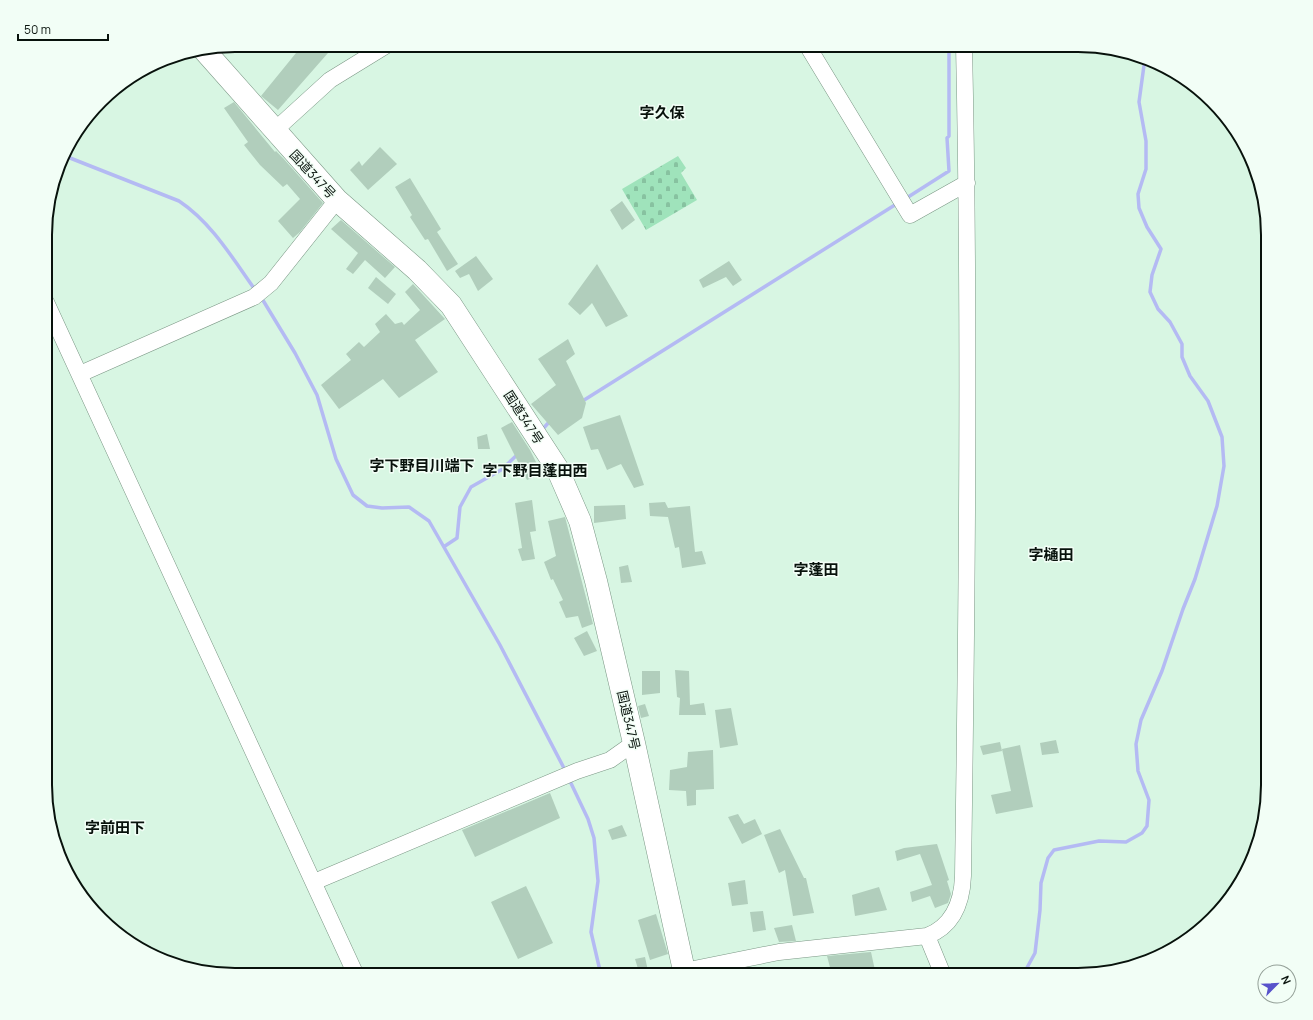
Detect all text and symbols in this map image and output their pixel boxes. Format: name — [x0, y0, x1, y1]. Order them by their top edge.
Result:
scale bar — [18, 16, 108, 42]
text: 50 m — [24, 21, 51, 38]
district label: 字久保 — [639, 102, 685, 123]
street label: 国道347号 — [286, 146, 340, 202]
street label: 国道347号 — [500, 387, 548, 447]
district label: 字下野目川端下 — [369, 455, 475, 476]
district label: 字下野目蓬田西 — [482, 460, 588, 481]
district label: 字樋田 — [1028, 544, 1074, 565]
district label: 字蓬田 — [793, 559, 839, 580]
street label: 国道347号 — [613, 689, 645, 751]
district label: 字前田下 — [85, 817, 145, 838]
north arrow — [1257, 964, 1297, 1004]
text: N — [1278, 973, 1295, 986]

